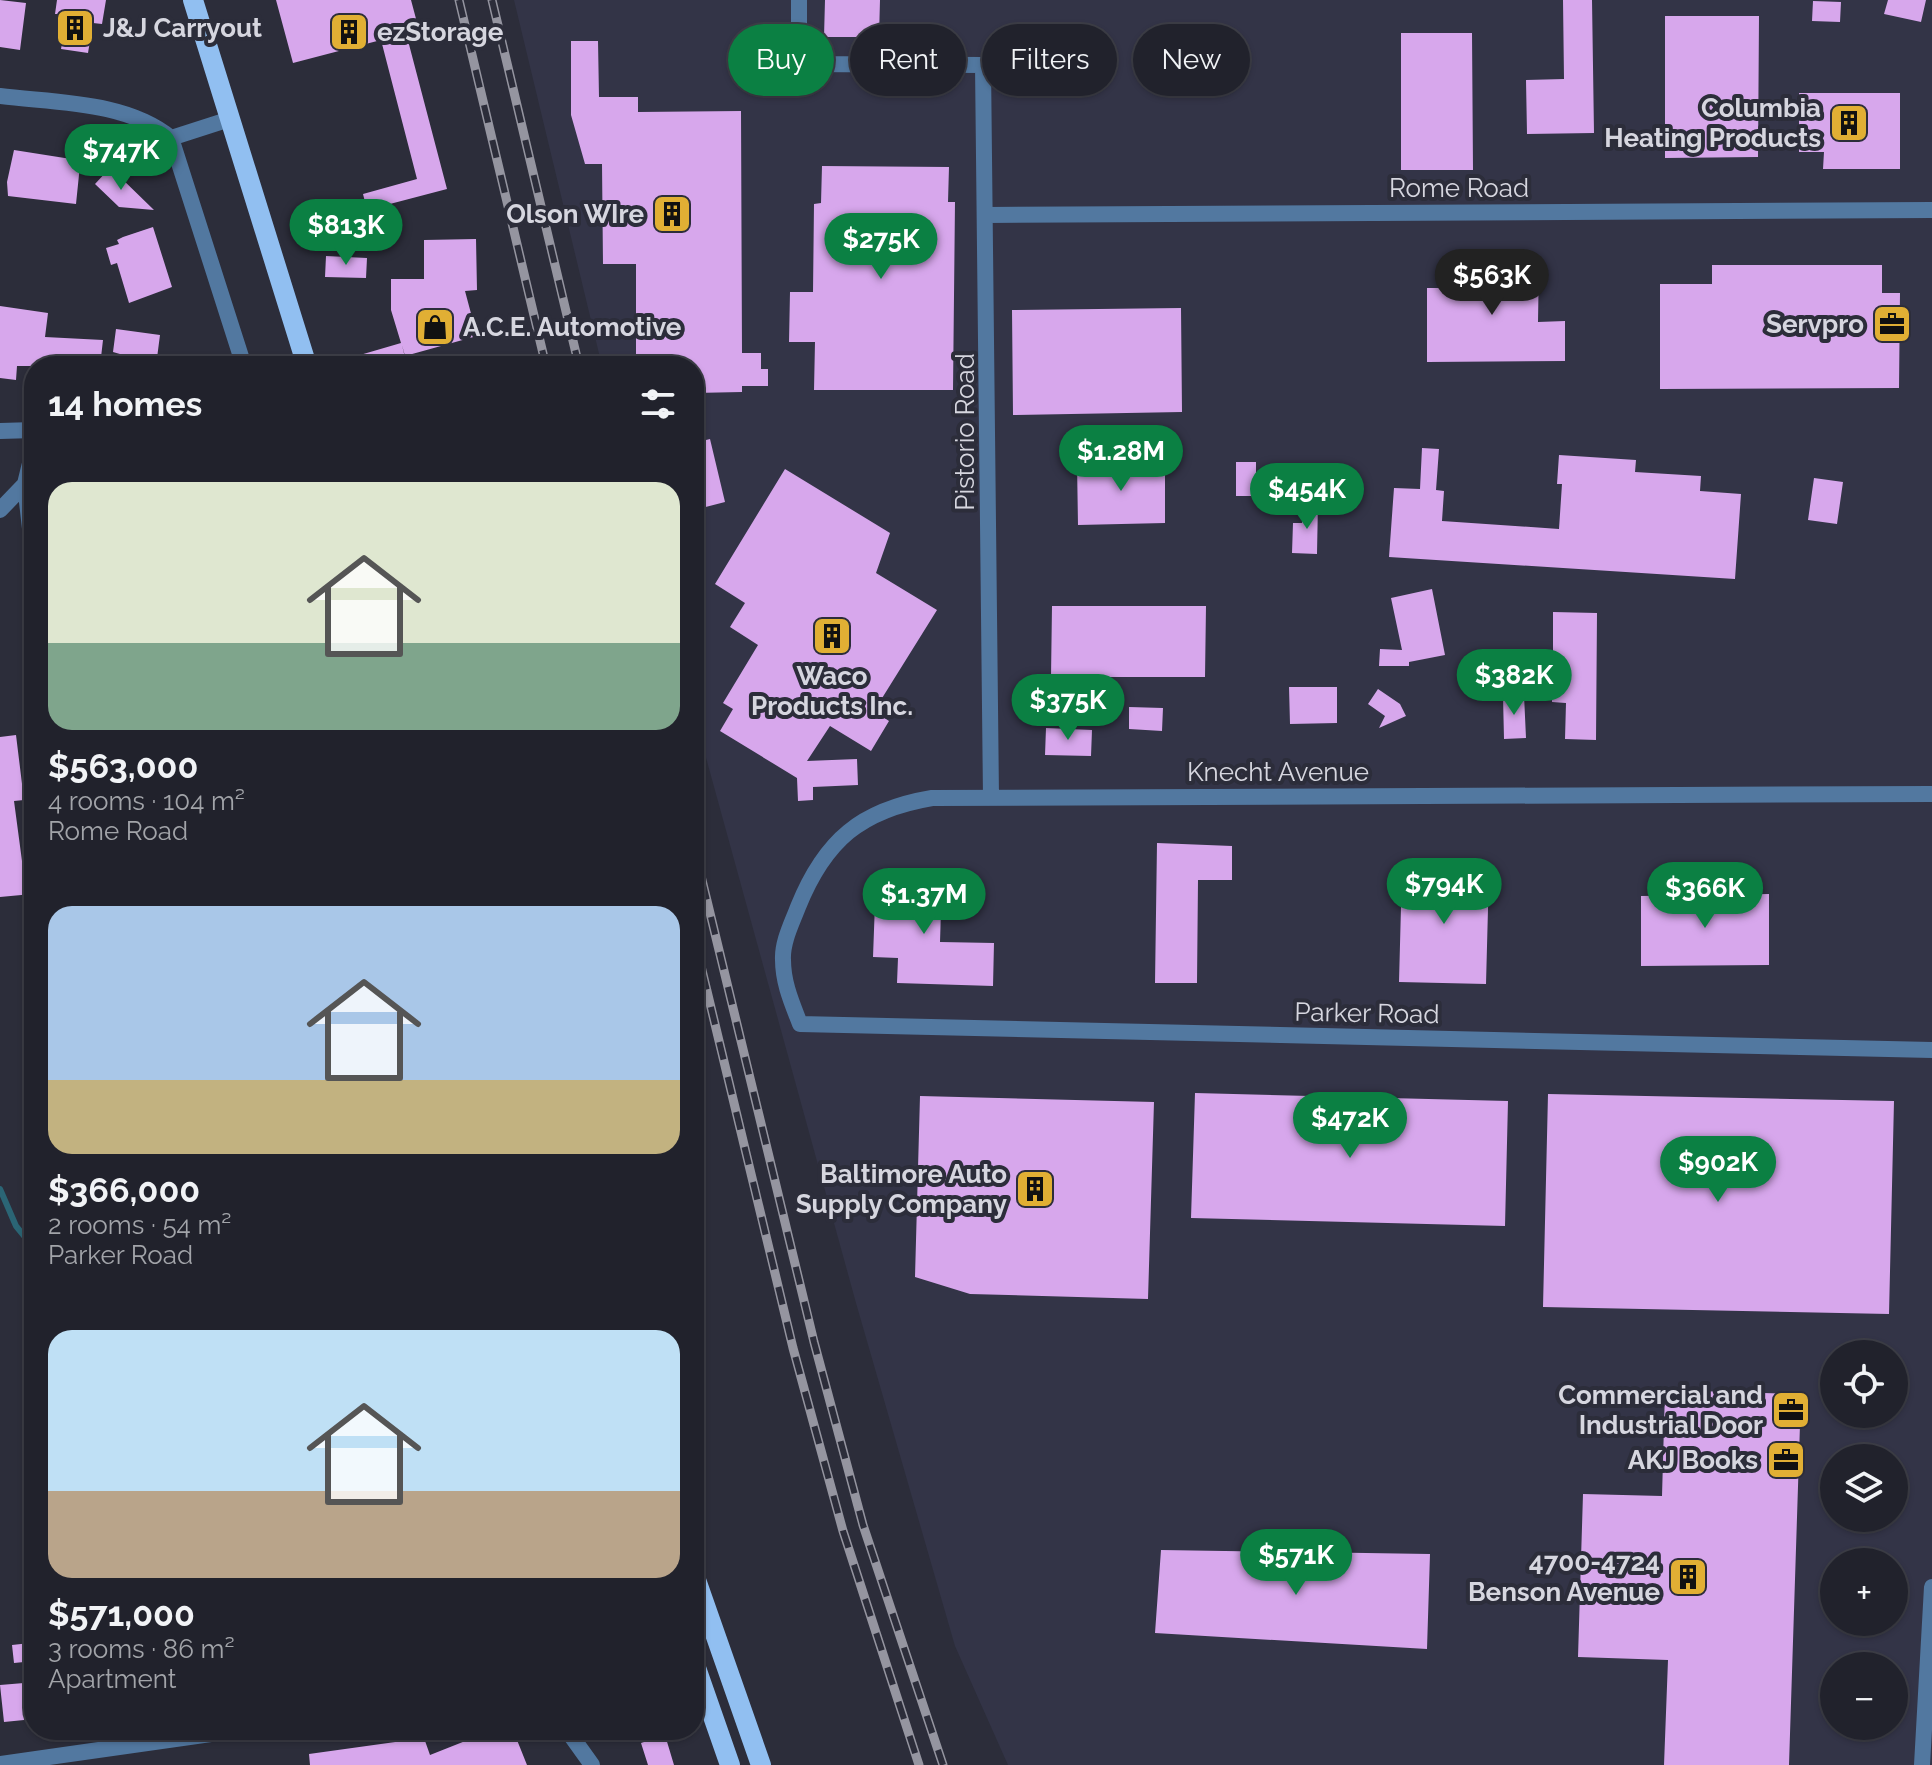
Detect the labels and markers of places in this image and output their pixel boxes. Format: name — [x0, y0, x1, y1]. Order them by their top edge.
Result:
building icon: J&J Carryout — [54, 7, 96, 49]
building icon: ezStorage — [328, 11, 370, 53]
place label: J&J Carryout — [103, 13, 262, 43]
place label: ezStorage — [377, 17, 504, 47]
place label: Columbia Heating Products — [1604, 93, 1821, 153]
building icon: Columbia Heating Products — [1828, 102, 1870, 144]
pin: $747K — [65, 124, 177, 192]
building icon: Olson WIre — [651, 193, 693, 235]
pin: $813K — [290, 199, 402, 267]
place label: Olson WIre — [506, 199, 644, 229]
pin: $275K — [825, 213, 937, 281]
pin: $563K — [1436, 249, 1548, 317]
office icon: Servpro — [1871, 303, 1913, 345]
shop icon: A.C.E. Automotive — [414, 306, 456, 348]
place label: Servpro — [1766, 309, 1864, 339]
place label: A.C.E. Automotive — [463, 312, 682, 342]
pin: $1.28M — [1056, 425, 1186, 493]
pin: $454K — [1251, 463, 1363, 531]
building icon: Waco Products Inc. — [811, 615, 853, 657]
pin: $382K — [1458, 649, 1570, 717]
place label: Waco Products Inc. — [751, 661, 913, 721]
pin: $375K — [1012, 674, 1124, 742]
pin: $794K — [1388, 858, 1500, 926]
pin: $366K — [1649, 862, 1761, 930]
pin: $1.37M — [859, 868, 989, 936]
pin: $472K — [1294, 1092, 1406, 1160]
pin: $902K — [1662, 1136, 1774, 1204]
place label: Baltimore Auto Supply Company — [796, 1159, 1007, 1219]
building icon: Baltimore Auto Supply Company — [1014, 1168, 1056, 1210]
place label: Commercial and Industrial Door — [1558, 1380, 1763, 1440]
office icon: Commercial and Industrial Door — [1770, 1389, 1812, 1431]
office icon: AKJ Books — [1765, 1439, 1807, 1481]
place label: AKJ Books — [1628, 1445, 1758, 1475]
pin: $571K — [1240, 1529, 1352, 1597]
place label: 4700-4724 Benson Avenue — [1468, 1547, 1660, 1607]
building icon: 4700-4724 Benson Avenue — [1667, 1556, 1709, 1598]

